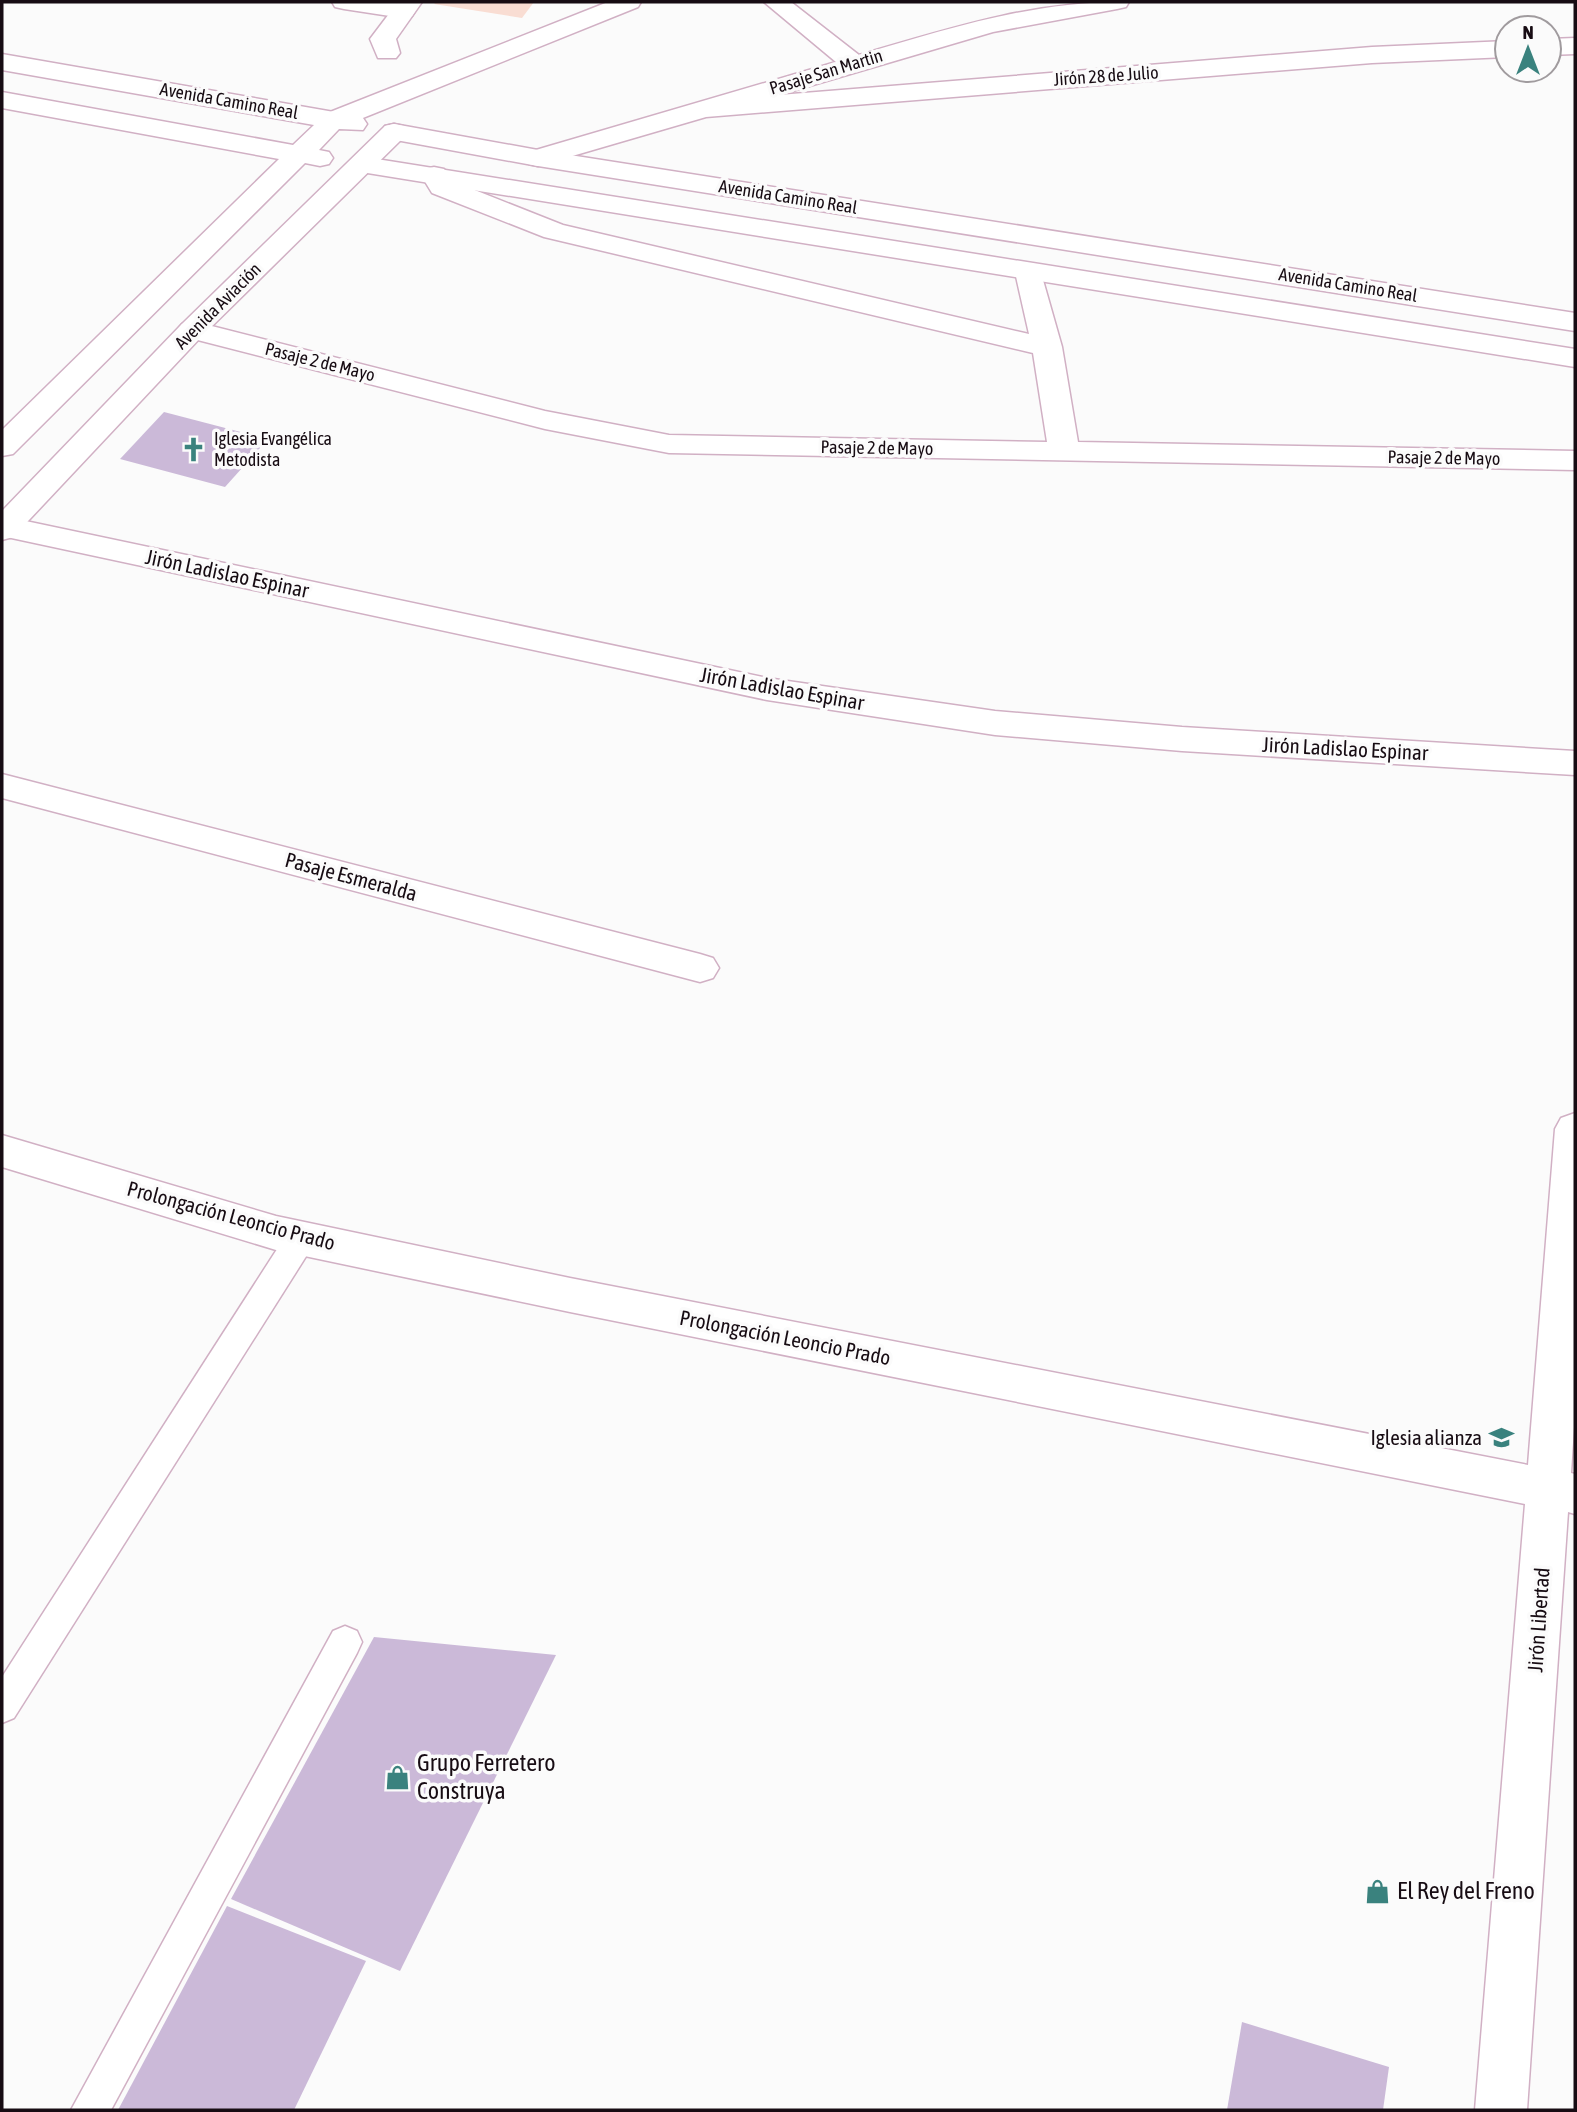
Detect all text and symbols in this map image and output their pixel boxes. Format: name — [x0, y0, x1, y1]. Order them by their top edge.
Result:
north arrow — [1493, 14, 1563, 84]
text: N — [1522, 21, 1534, 43]
street label: Pasaje San Martin — [767, 44, 885, 99]
street label: Jirón 28 de Julio — [1053, 61, 1159, 90]
street label: Avenida Camino Real — [158, 78, 300, 123]
street label: Avenida Camino Real — [717, 175, 859, 218]
street label: Avenida Aviación — [170, 258, 265, 353]
street label: Avenida Camino Real — [1277, 263, 1419, 306]
street label: Pasaje 2 de Mayo — [263, 338, 377, 385]
place label: Iglesia Evangélica Metodista — [214, 428, 332, 470]
church icon: Iglesia Evangélica Metodista — [180, 435, 208, 463]
street label: Pasaje 2 de Mayo — [821, 436, 933, 459]
street label: Pasaje 2 de Mayo — [1388, 446, 1500, 469]
street label: Jirón Ladislao Espinar — [143, 544, 312, 602]
street label: Jirón Ladislao Espinar — [698, 662, 867, 714]
street label: Jirón Ladislao Espinar — [1261, 732, 1429, 764]
street label: Pasaje Esmeralda — [283, 847, 420, 905]
street label: Prolongación Leoncio Prado — [125, 1176, 338, 1254]
street label: Prolongación Leoncio Prado — [678, 1305, 893, 1369]
school or university icon: Iglesia alianza — [1488, 1424, 1516, 1452]
place label: Iglesia alianza — [1370, 1425, 1482, 1449]
street label: Jirón Libertad — [1522, 1567, 1554, 1673]
place label: Grupo Ferretero Construya — [417, 1749, 555, 1804]
shop icon: Grupo Ferretero Construya — [383, 1763, 411, 1791]
shop icon: El Rey del Freno — [1363, 1877, 1391, 1905]
place label: El Rey del Freno — [1397, 1877, 1535, 1904]

